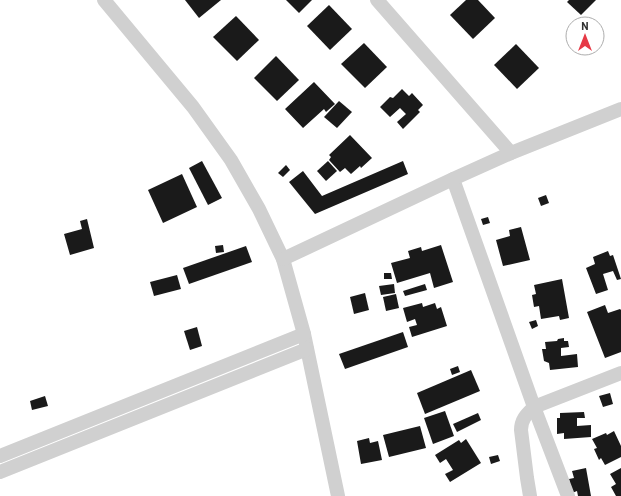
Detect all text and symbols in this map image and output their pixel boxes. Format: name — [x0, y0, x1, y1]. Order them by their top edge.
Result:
north arrow — [565, 16, 605, 56]
text: N — [581, 19, 589, 32]

